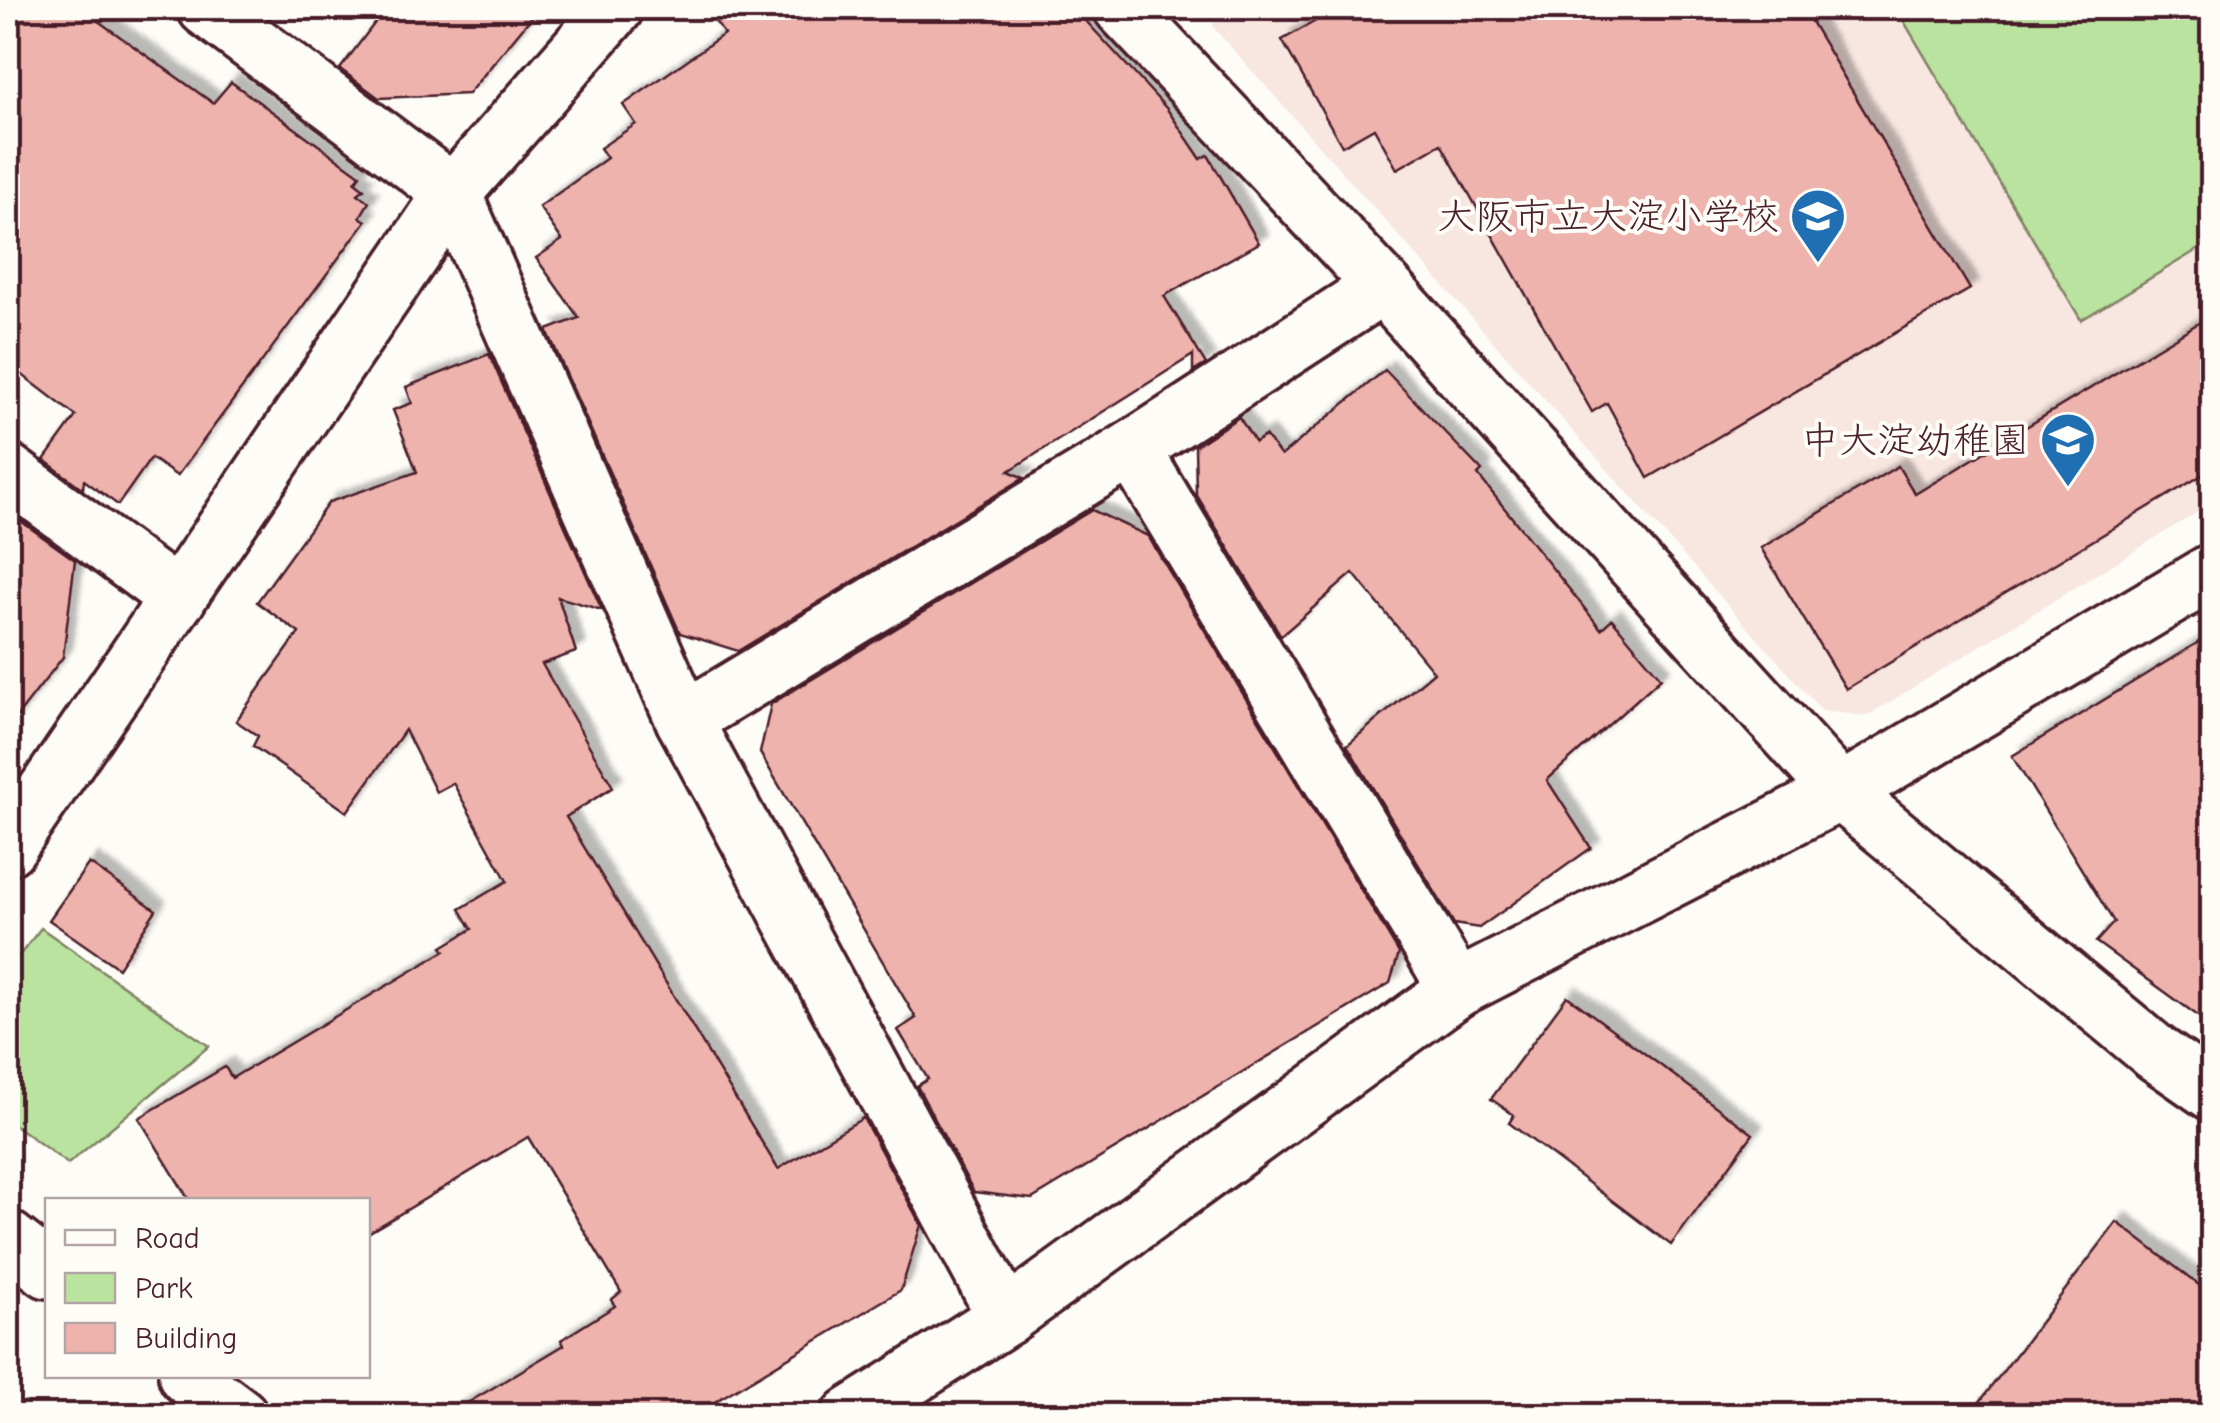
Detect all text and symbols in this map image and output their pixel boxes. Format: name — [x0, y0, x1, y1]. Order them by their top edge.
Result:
school or university icon: 大阪市立大淀小学校 — [1788, 186, 1848, 265]
place label: 大阪市立大淀小学校 — [1437, 195, 1779, 239]
school or university icon: 中大淀幼稚園 — [2038, 410, 2098, 489]
place label: 中大淀幼稚園 — [1801, 419, 2029, 463]
legend — [45, 1198, 370, 1378]
text: Road — [135, 1221, 200, 1256]
text: Park — [135, 1271, 193, 1306]
text: Building — [135, 1321, 238, 1356]

